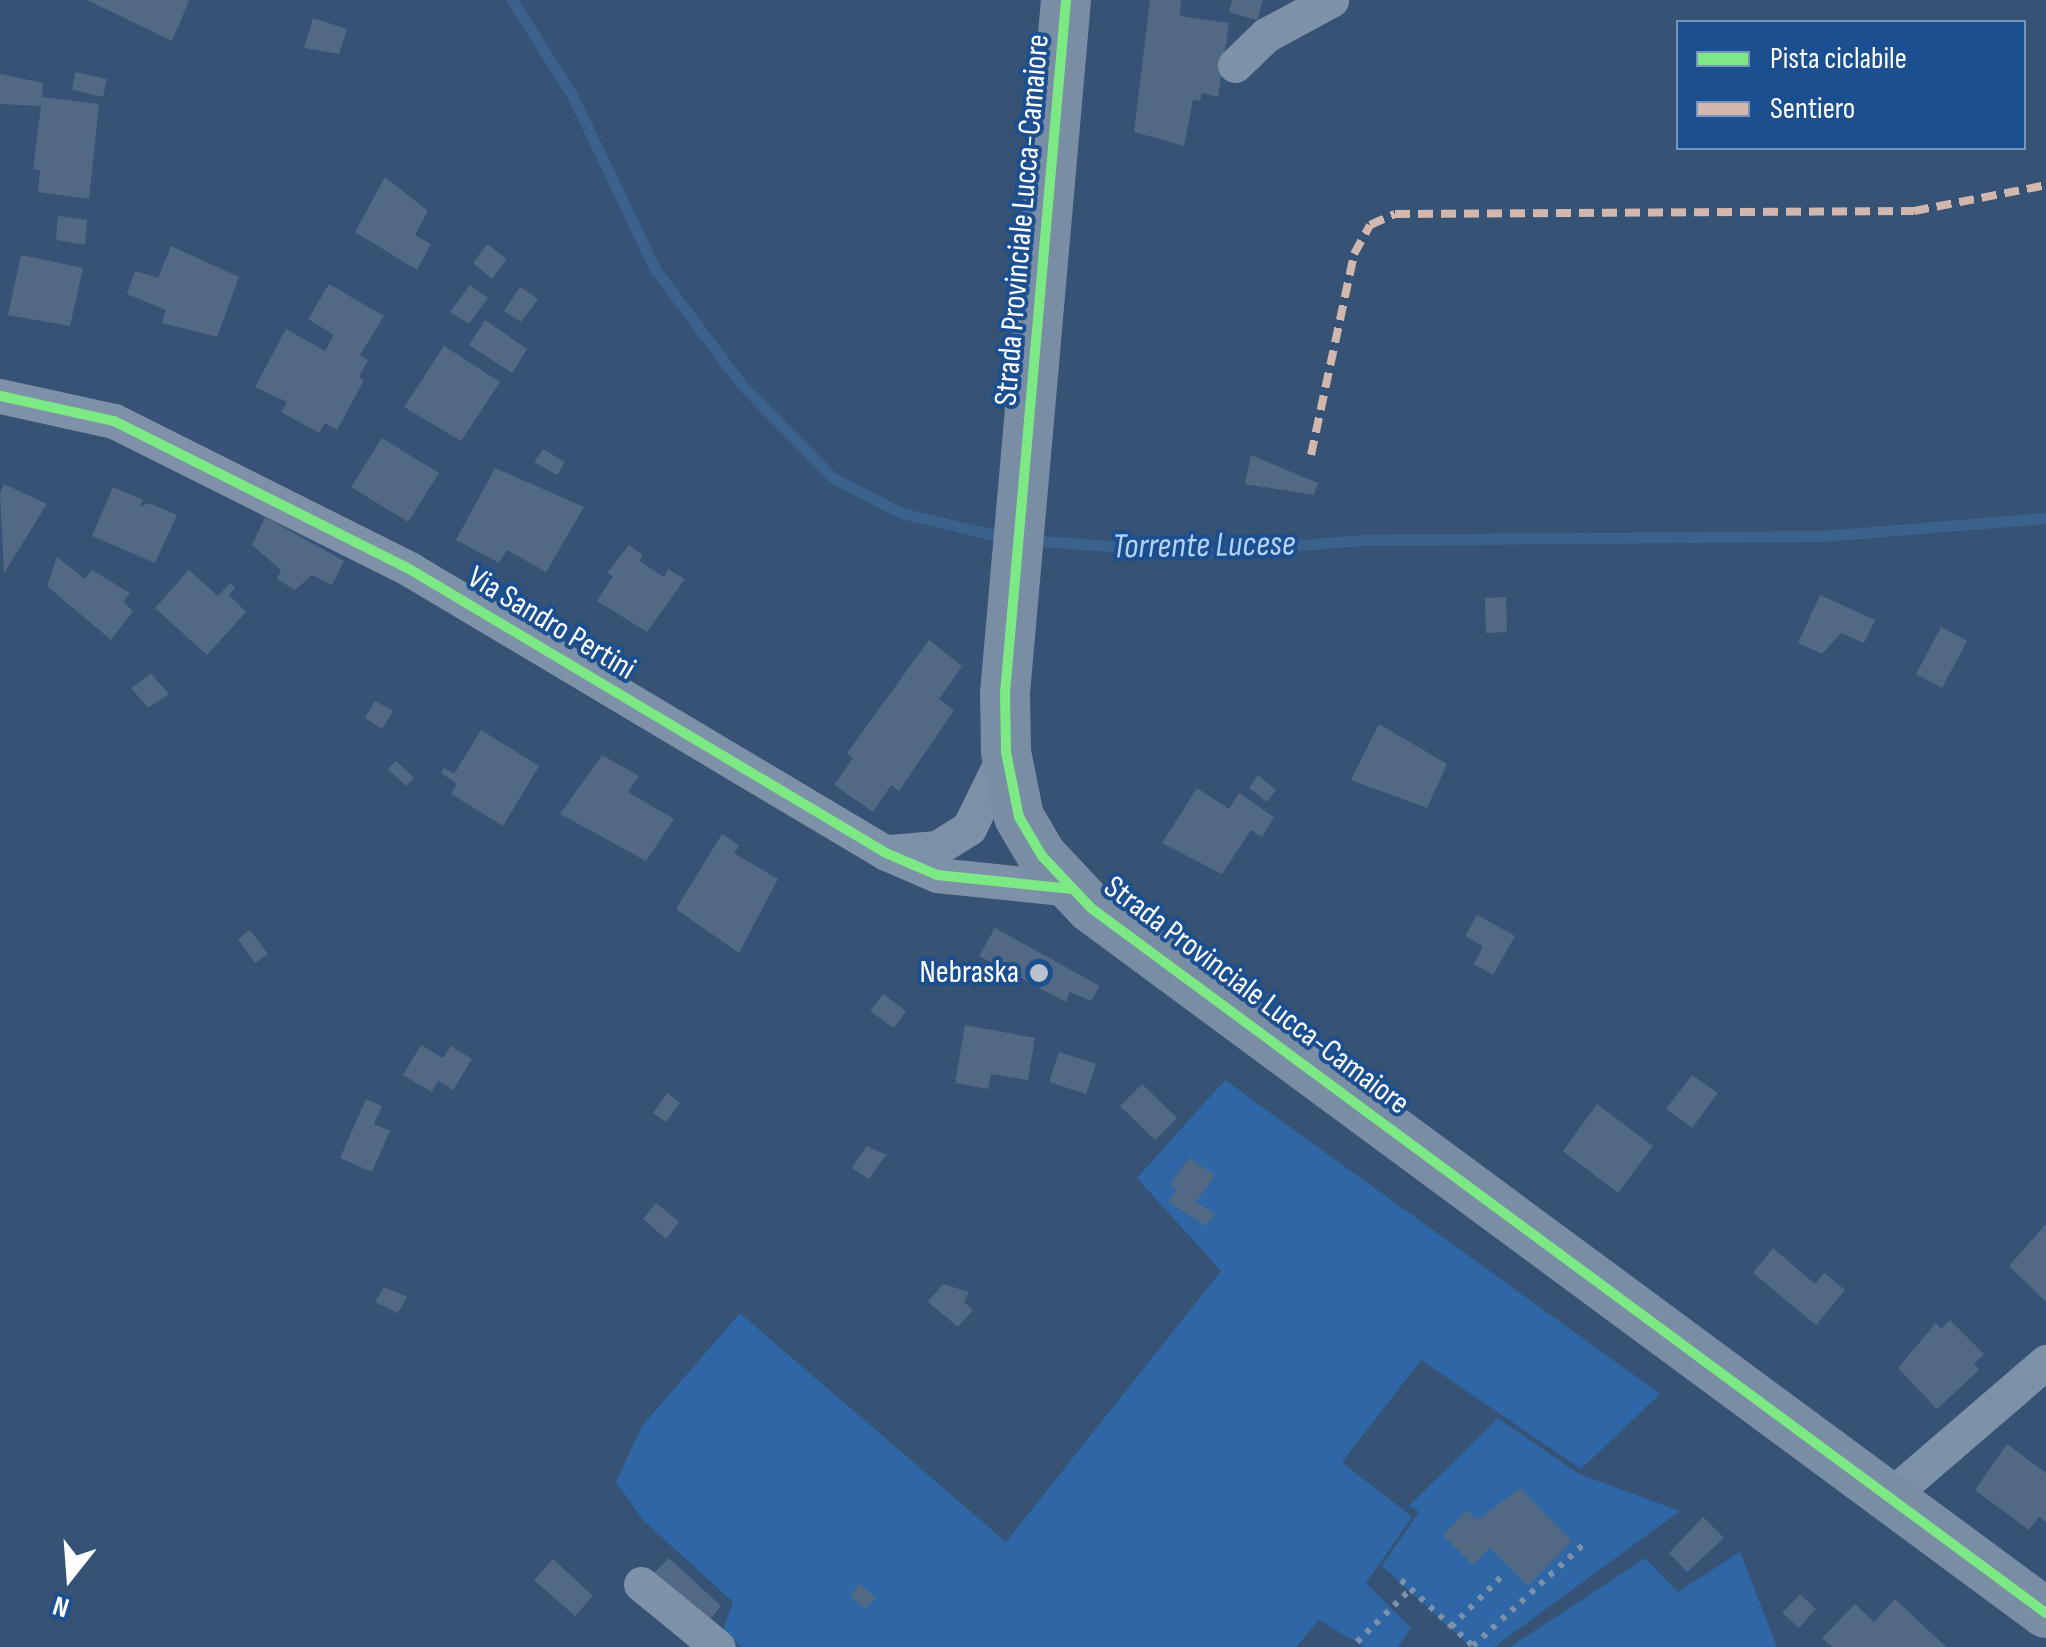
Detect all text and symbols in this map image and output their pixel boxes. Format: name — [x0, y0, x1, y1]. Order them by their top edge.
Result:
legend — [1676, 20, 2026, 150]
street label: Strada Provinciale Lucca-Camaiore — [988, 33, 1058, 407]
text: Pista ciclabile — [1770, 41, 1907, 77]
text: Sentiero — [1770, 91, 1855, 127]
water label: Torrente Lucese — [1112, 523, 1296, 569]
street label: Via Sandro Pertini — [460, 559, 642, 689]
street label: Strada Provinciale Lucca-Camaiore — [1096, 869, 1416, 1123]
place label: Nebraska — [920, 954, 1019, 992]
marker: Nebraska — [1028, 962, 1050, 984]
north arrow — [20, 1527, 120, 1627]
text: N — [49, 1588, 73, 1624]

